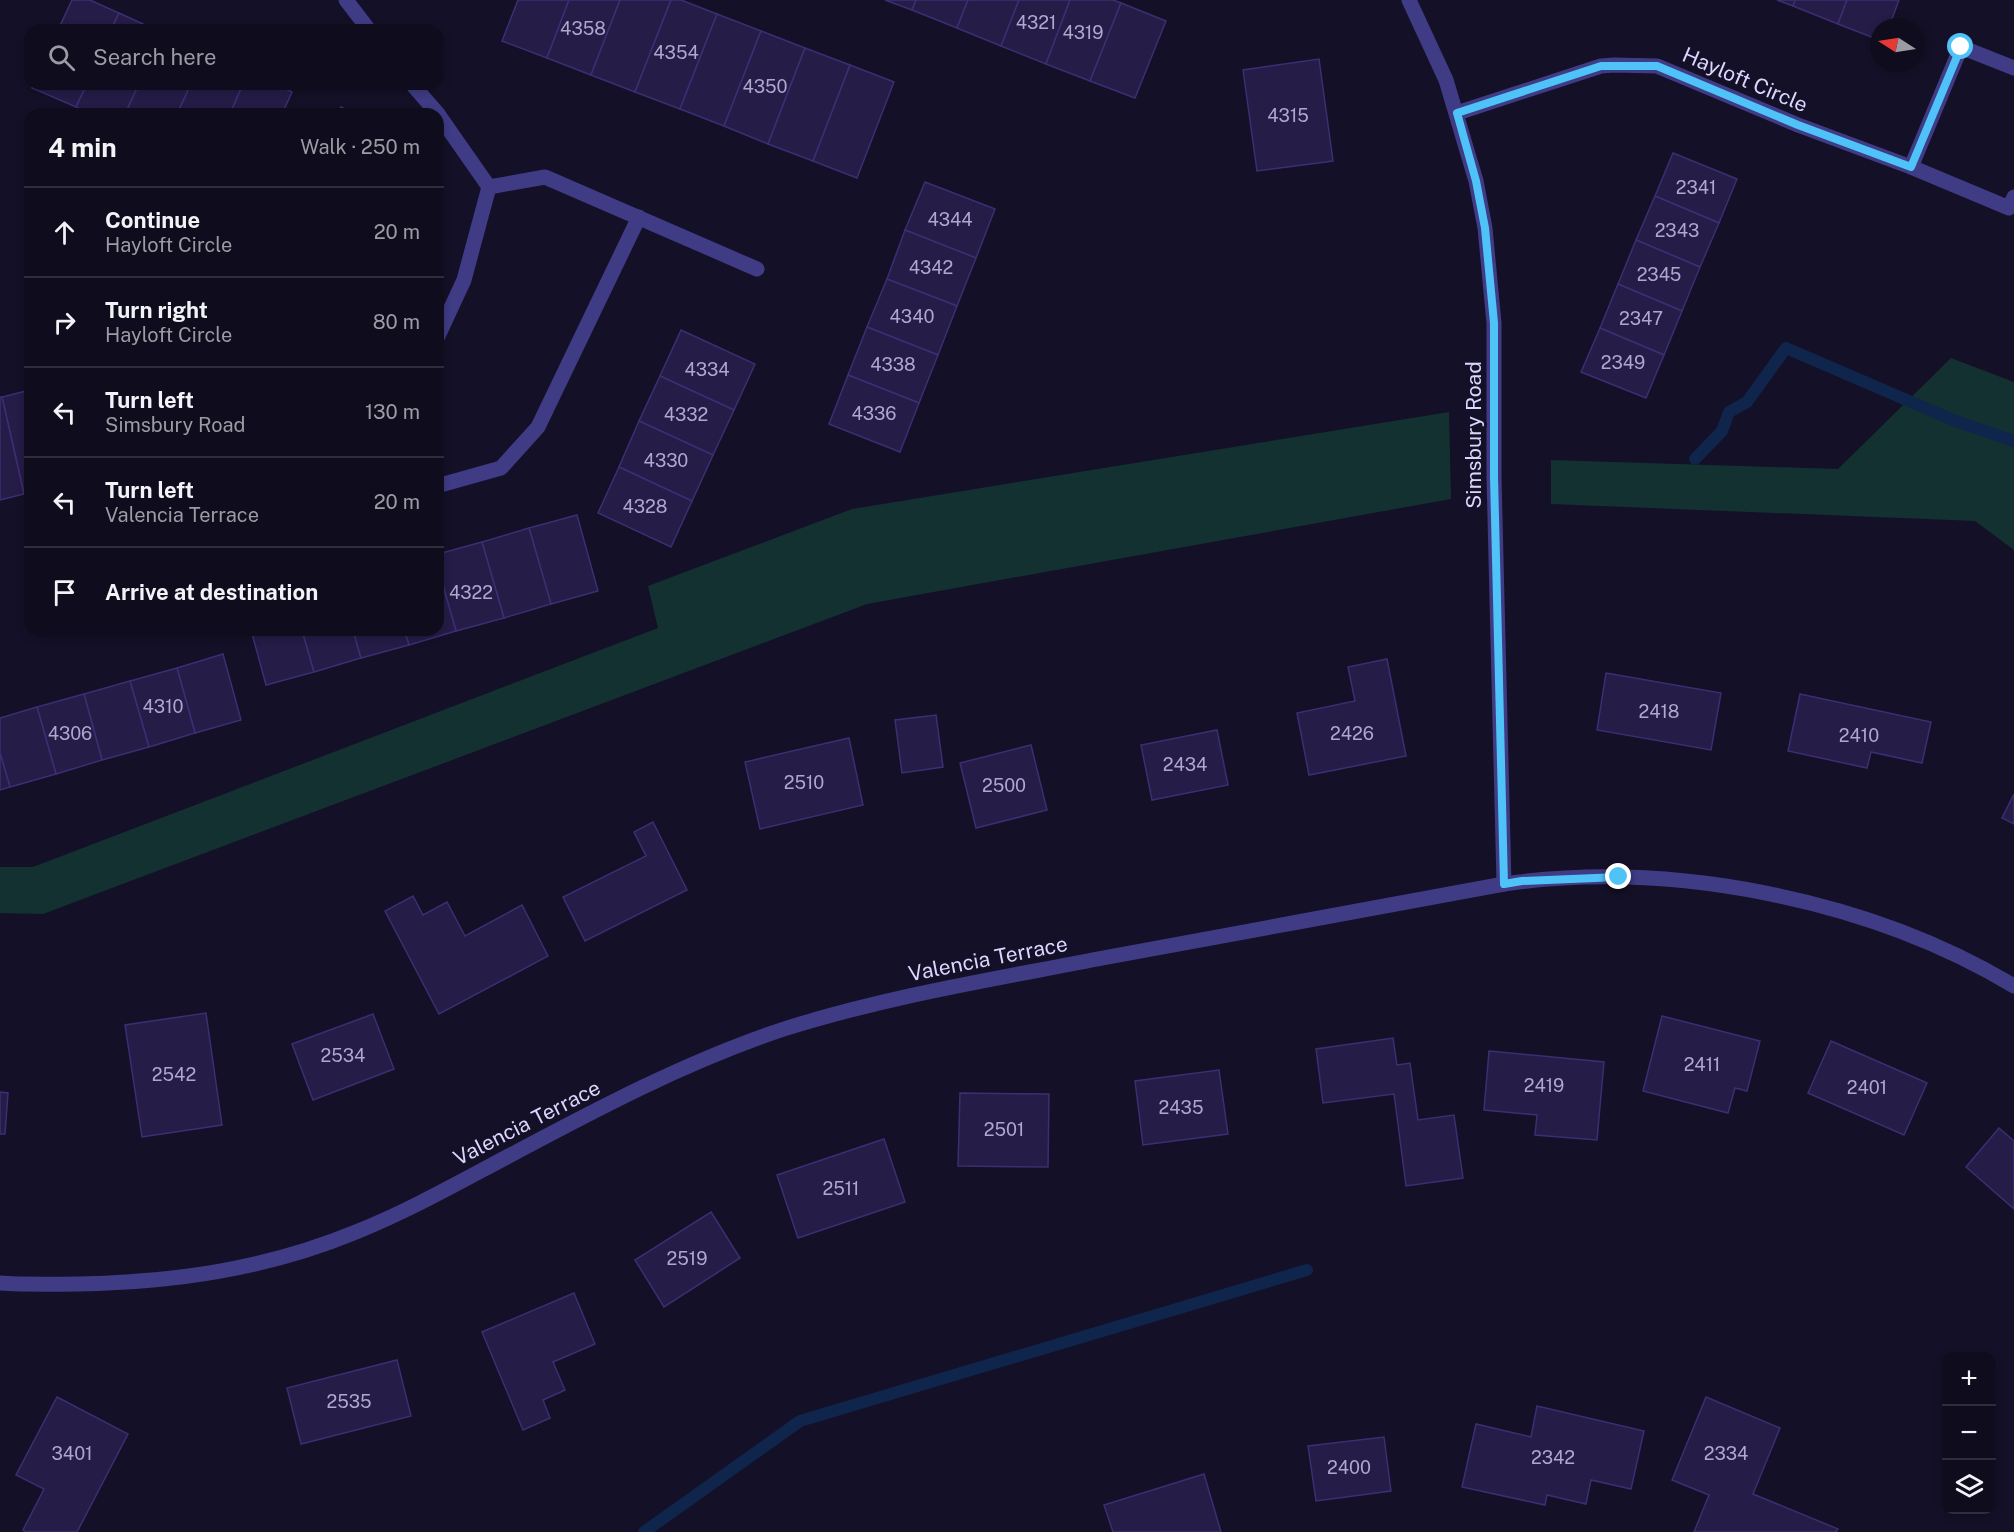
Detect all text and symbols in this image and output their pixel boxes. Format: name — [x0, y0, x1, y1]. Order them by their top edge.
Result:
house number: 4321 — [1016, 12, 1056, 33]
house number: 4358 — [560, 18, 606, 39]
north arrow — [1870, 18, 1924, 72]
house number: 4319 — [1062, 22, 1104, 43]
search box — [24, 24, 444, 90]
route start — [1947, 33, 1973, 59]
icon: search — [45, 41, 78, 74]
house number: 4354 — [653, 42, 699, 63]
street label: Hayloft Circle — [1679, 42, 1812, 117]
text: Search here — [93, 44, 217, 70]
house number: 4350 — [742, 76, 788, 97]
house number: 4315 — [1267, 105, 1309, 126]
text: 4 min — [48, 132, 117, 163]
text: Walk · 250 m — [300, 135, 420, 159]
house number: 2341 — [1676, 177, 1716, 198]
text: Continue — [105, 207, 200, 233]
house number: 4344 — [927, 209, 973, 230]
icon: ahead — [48, 216, 81, 249]
text: 20 m — [374, 220, 420, 244]
house number: 2343 — [1655, 220, 1699, 241]
text: Hayloft Circle — [105, 233, 232, 257]
house number: 4342 — [909, 257, 953, 278]
house number: 2345 — [1637, 264, 1681, 285]
text: Turn right — [105, 297, 208, 323]
icon: right — [48, 306, 81, 339]
house number: 4340 — [890, 306, 934, 327]
house number: 2347 — [1619, 308, 1663, 329]
text: 80 m — [373, 310, 420, 334]
text: Hayloft Circle — [105, 323, 232, 347]
house number: 2349 — [1601, 352, 1645, 373]
house number: 4338 — [870, 354, 916, 375]
house number: 4334 — [684, 359, 730, 380]
street label: Simsbury Road — [1461, 361, 1486, 509]
text: Turn left — [105, 387, 194, 413]
icon: left — [48, 396, 81, 429]
text: 130 m — [365, 400, 420, 424]
house number: 4336 — [852, 403, 896, 424]
house number: 4332 — [664, 404, 708, 425]
text: Simsbury Road — [105, 413, 245, 437]
house number: 4330 — [644, 450, 688, 471]
text: Turn left — [105, 477, 194, 503]
icon: left — [48, 486, 81, 519]
text: 20 m — [374, 490, 420, 514]
house number: 4328 — [622, 496, 668, 517]
text: Valencia Terrace — [105, 503, 259, 527]
icon: arrive — [48, 576, 81, 609]
text: Arrive at destination — [105, 579, 318, 605]
house number: 4322 — [449, 582, 493, 603]
house number: 4310 — [143, 696, 184, 717]
house number: 2418 — [1638, 701, 1680, 722]
house number: 4306 — [48, 723, 92, 744]
house number: 2426 — [1330, 723, 1374, 744]
house number: 2410 — [1839, 725, 1879, 746]
house number: 2434 — [1163, 754, 1207, 775]
house number: 2510 — [784, 772, 824, 793]
house number: 2500 — [982, 775, 1026, 796]
route end — [1605, 863, 1631, 889]
street label: Valencia Terrace — [906, 931, 1070, 986]
house number: 2534 — [321, 1045, 365, 1066]
house number: 2411 — [1684, 1054, 1720, 1075]
house number: 2542 — [152, 1064, 196, 1085]
street label: Valencia Terrace — [449, 1075, 604, 1170]
house number: 2419 — [1524, 1075, 1564, 1096]
house number: 2401 — [1847, 1077, 1887, 1098]
house number: 2435 — [1159, 1097, 1203, 1118]
house number: 2501 — [984, 1119, 1024, 1140]
house number: 2511 — [823, 1178, 859, 1199]
house number: 2519 — [667, 1248, 707, 1269]
map controls — [1942, 1352, 1996, 1514]
button: + — [1942, 1352, 1996, 1406]
house number: 2535 — [326, 1391, 372, 1412]
button: − — [1942, 1406, 1996, 1460]
house number: 3401 — [52, 1443, 92, 1464]
house number: 2334 — [1704, 1443, 1748, 1464]
house number: 2342 — [1531, 1447, 1575, 1468]
house number: 2400 — [1327, 1457, 1371, 1478]
button: layers — [1942, 1460, 1996, 1514]

